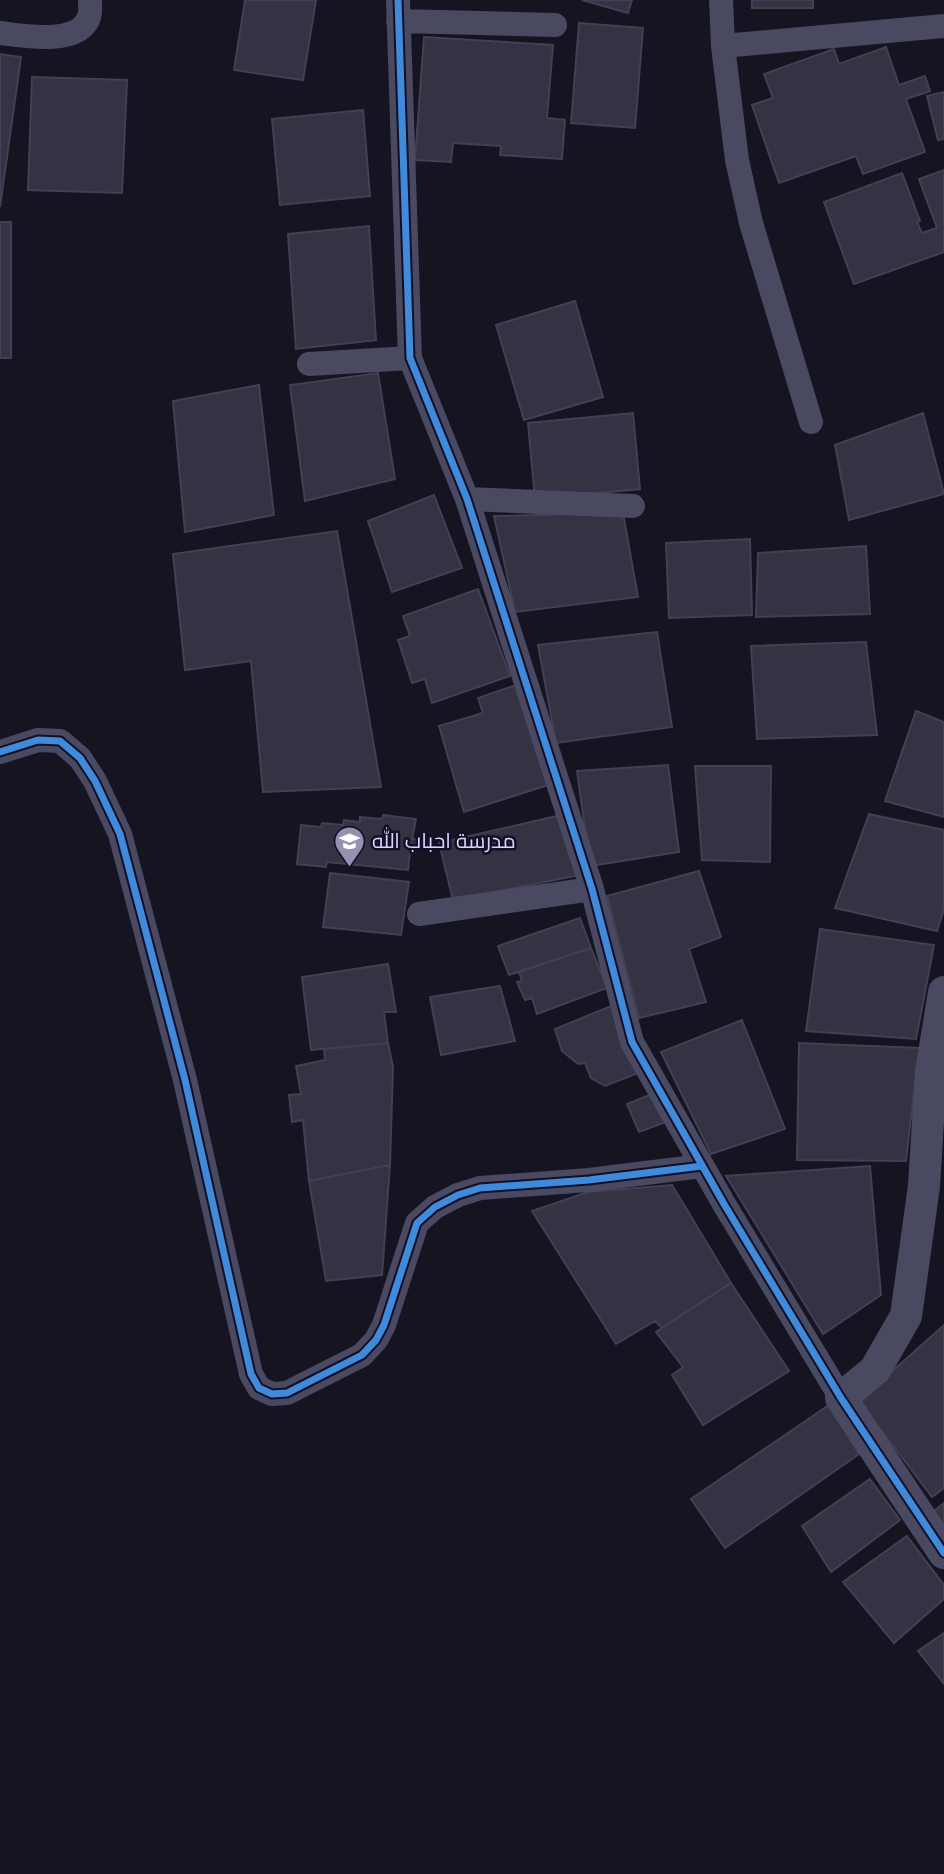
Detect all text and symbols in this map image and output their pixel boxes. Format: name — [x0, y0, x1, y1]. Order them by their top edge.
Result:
school or university icon: مدرسة احباب الله — [332, 825, 366, 869]
place label: مدرسة احباب الله — [372, 827, 516, 856]

